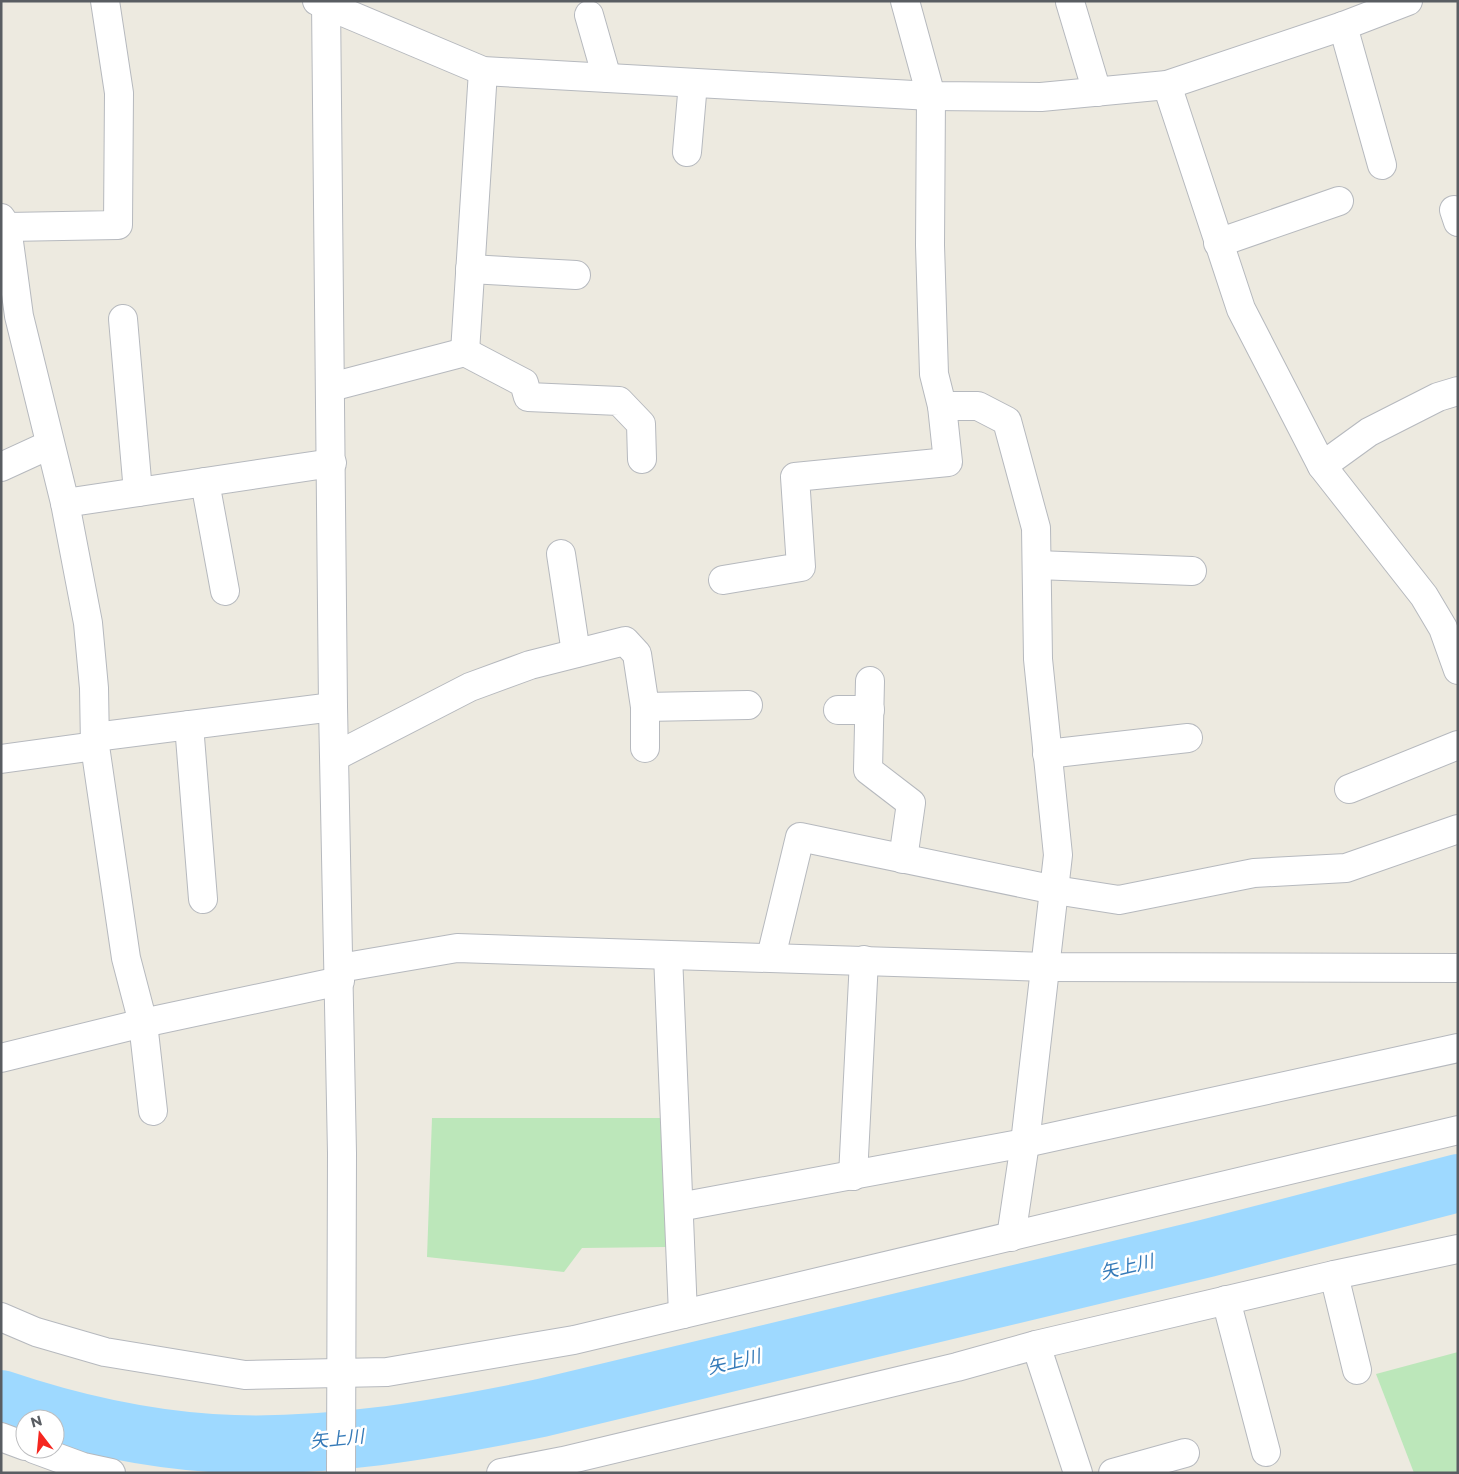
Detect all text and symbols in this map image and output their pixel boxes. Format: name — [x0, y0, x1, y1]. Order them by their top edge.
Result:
water label: 矢上川 — [1098, 1250, 1158, 1284]
water label: 矢上川 — [705, 1345, 765, 1379]
north arrow — [15, 1409, 65, 1459]
text: N — [28, 1411, 44, 1432]
water label: 矢上川 — [309, 1425, 367, 1453]

